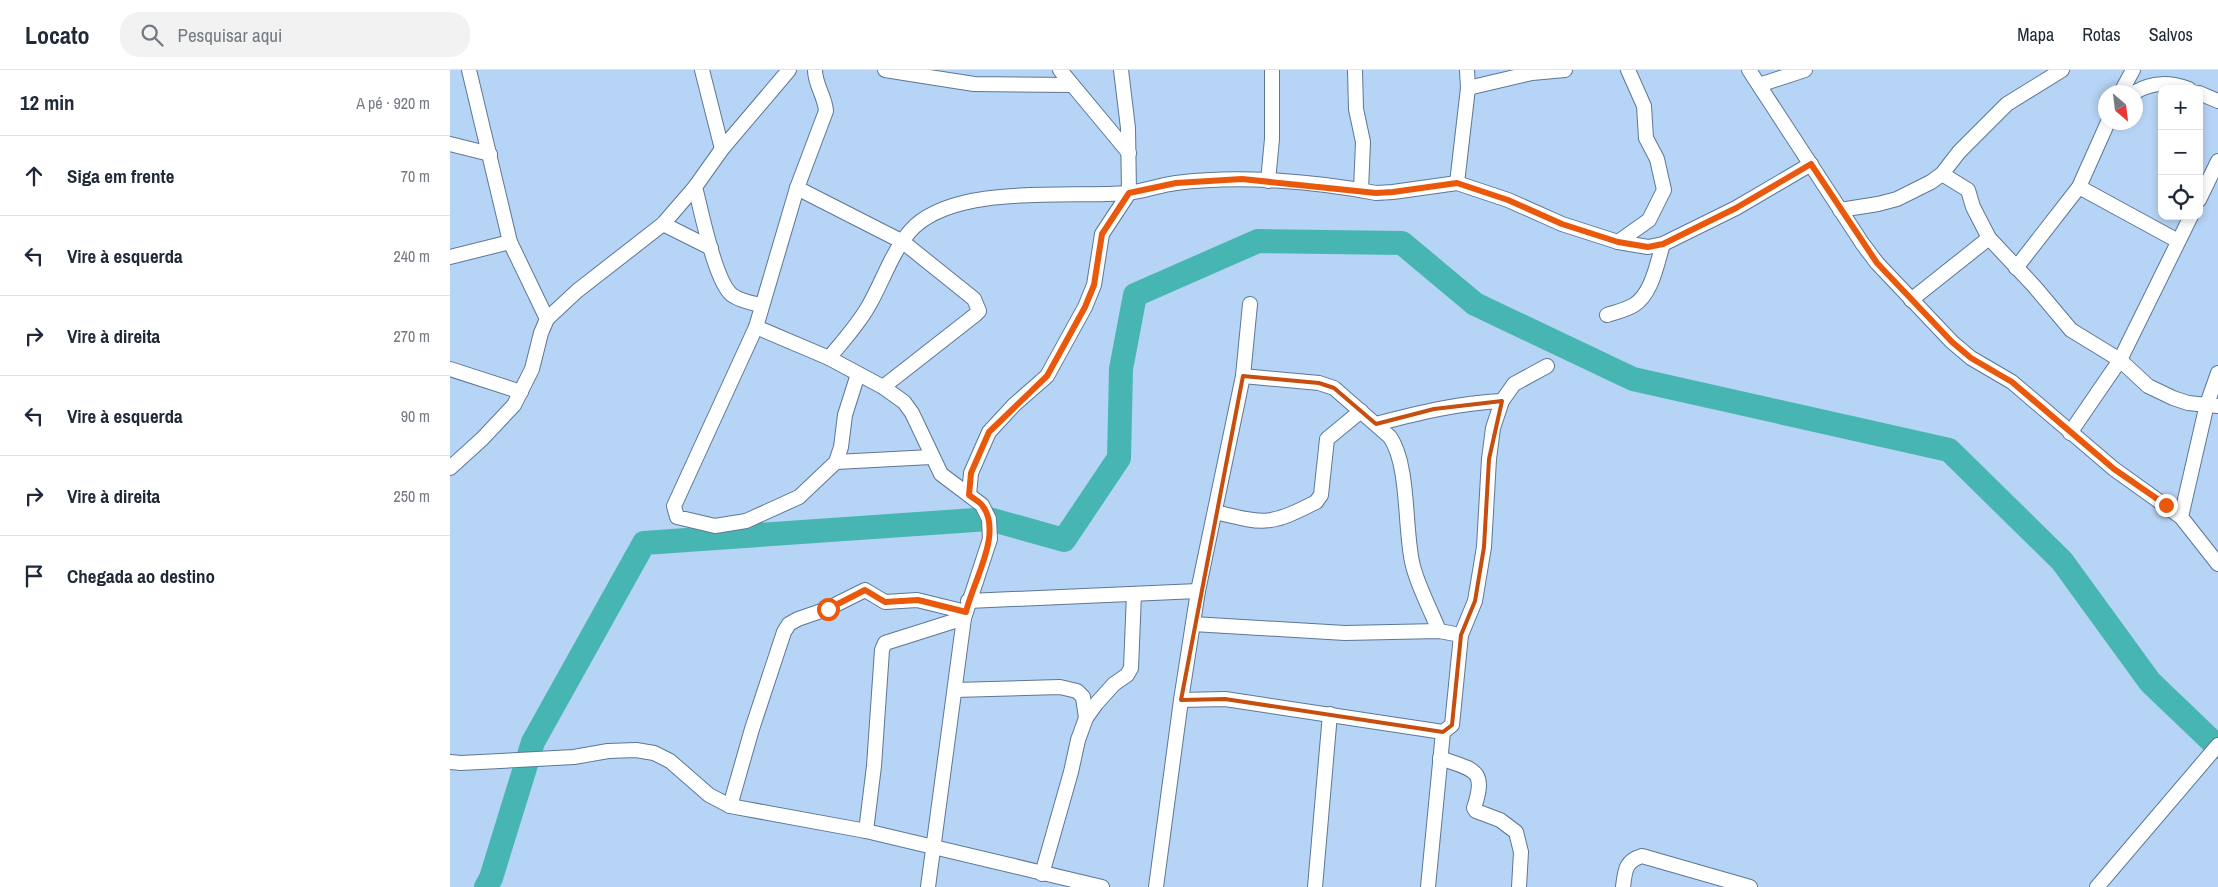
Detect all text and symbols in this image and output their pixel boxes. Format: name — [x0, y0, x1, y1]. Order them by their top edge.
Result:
search box — [120, 12, 470, 57]
text: Locato — [25, 19, 90, 51]
icon: search — [138, 21, 166, 49]
text: Pesquisar aqui — [178, 22, 282, 48]
text: Mapa — [2017, 22, 2054, 47]
text: Rotas — [2082, 22, 2121, 47]
text: Salvos — [2149, 22, 2193, 47]
north arrow — [2098, 85, 2143, 130]
map controls — [2158, 85, 2203, 220]
button: + — [2158, 85, 2203, 130]
text: 12 min — [20, 88, 75, 117]
text: A pé · 920 m — [356, 92, 430, 114]
button: − — [2158, 130, 2203, 175]
icon: ahead — [20, 162, 48, 190]
text: Siga em frente — [67, 163, 174, 189]
text: 70 m — [401, 165, 430, 187]
button: locate — [2158, 175, 2203, 220]
icon: left — [20, 242, 48, 270]
text: Vire à esquerda — [67, 243, 183, 269]
text: 240 m — [394, 245, 430, 267]
icon: right — [20, 322, 48, 350]
text: Vire à direita — [67, 323, 160, 349]
text: 270 m — [394, 325, 430, 347]
icon: left — [20, 402, 48, 430]
text: Vire à esquerda — [67, 403, 183, 429]
text: 90 m — [401, 405, 430, 427]
icon: right — [20, 482, 48, 510]
text: Vire à direita — [67, 483, 160, 509]
text: 250 m — [394, 485, 430, 507]
route end — [2155, 494, 2178, 517]
icon: arrive — [20, 562, 48, 590]
text: Chegada ao destino — [67, 563, 215, 589]
route start — [817, 598, 840, 621]

